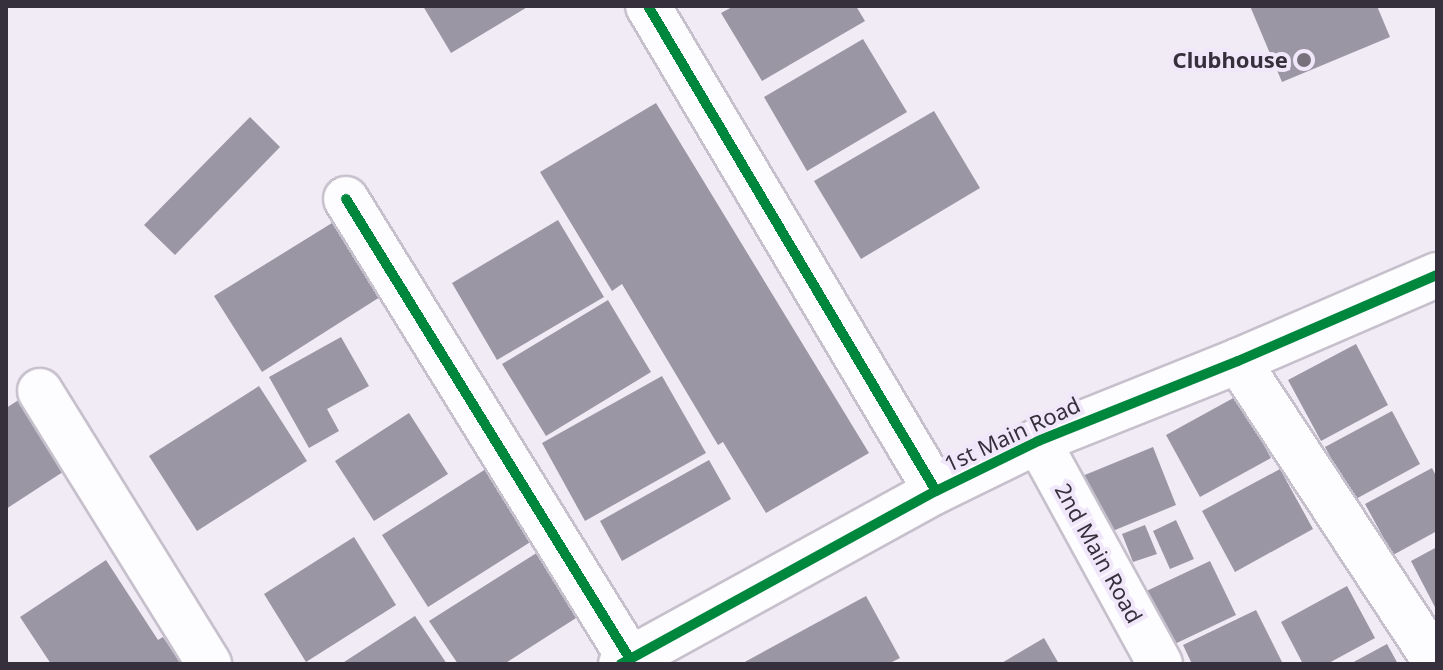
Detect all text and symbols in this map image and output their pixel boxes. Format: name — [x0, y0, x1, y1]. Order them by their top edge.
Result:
place label: Clubhouse — [1173, 47, 1288, 73]
marker: Clubhouse — [1295, 51, 1313, 69]
street label: 1st Main Road — [940, 391, 1084, 477]
street label: 2nd Main Road — [1050, 479, 1148, 627]

